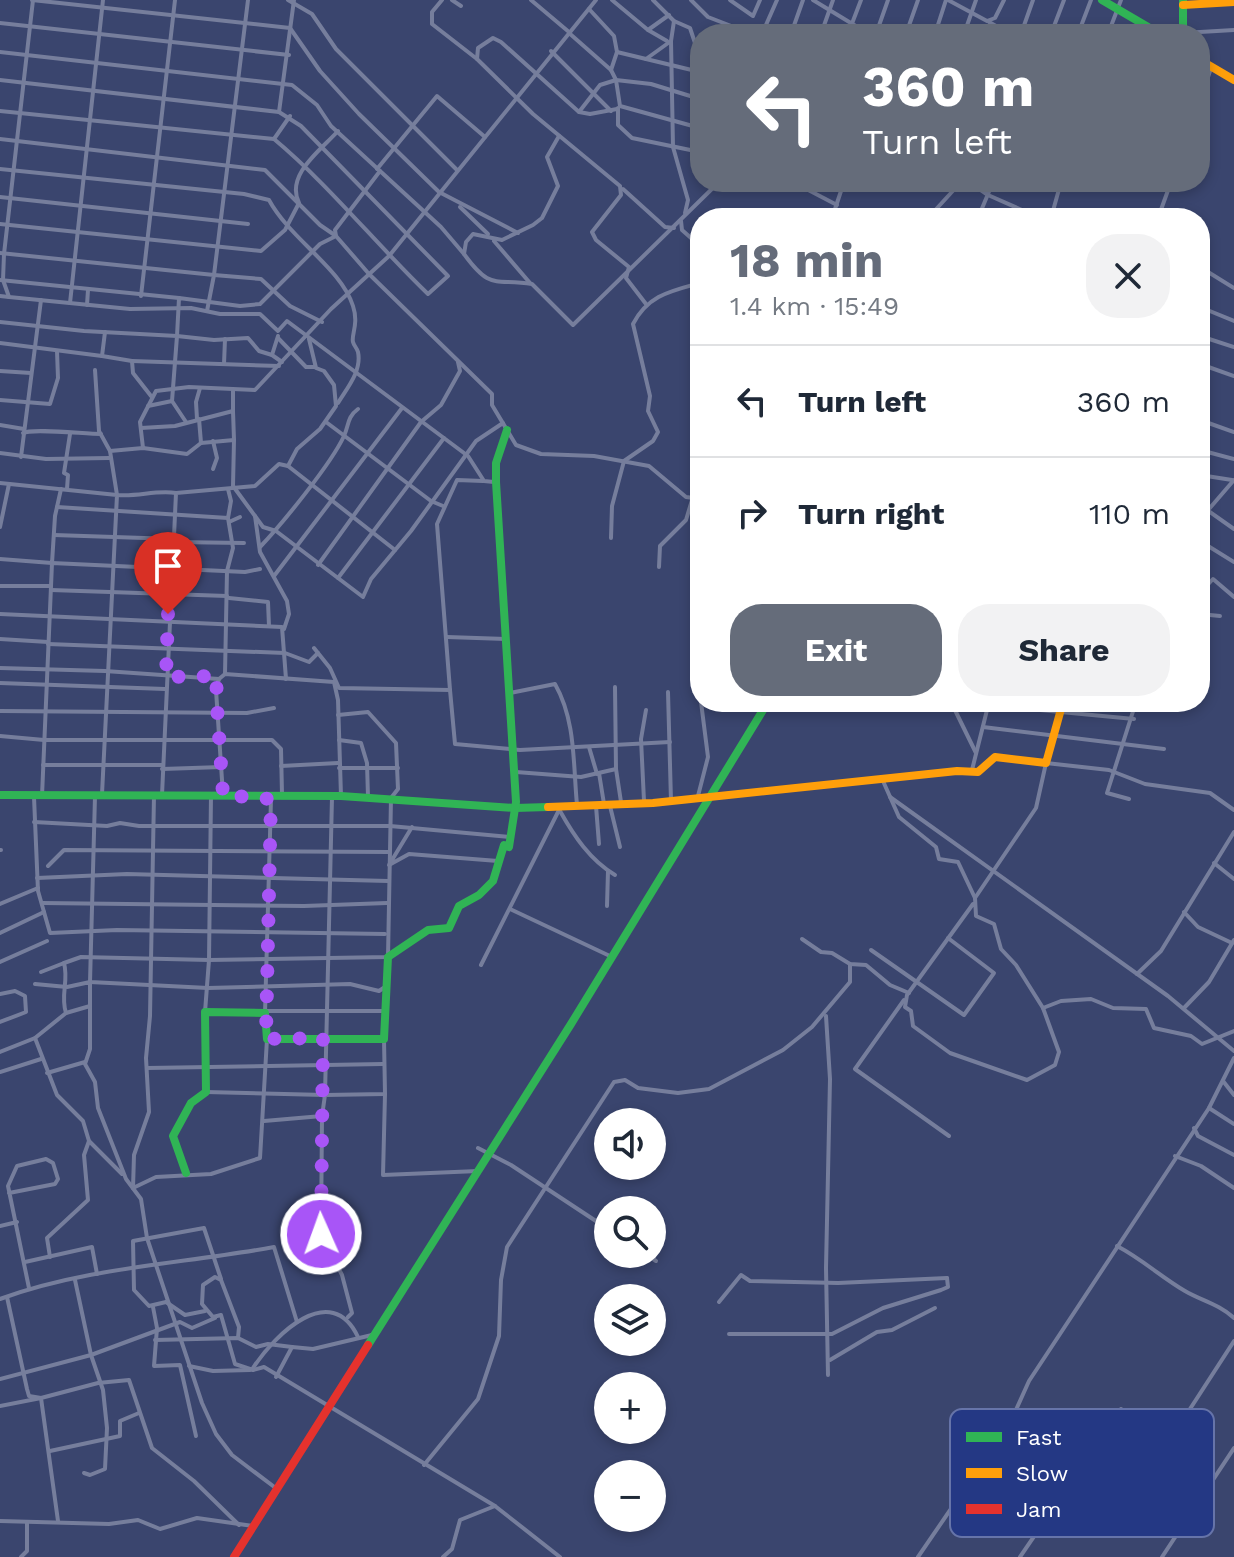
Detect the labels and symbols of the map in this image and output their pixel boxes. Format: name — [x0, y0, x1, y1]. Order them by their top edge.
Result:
pin — [134, 532, 202, 614]
position arrow — [279, 1192, 363, 1276]
legend — [950, 1409, 1214, 1537]
text: Fast — [1016, 1425, 1062, 1450]
text: Slow — [1016, 1461, 1068, 1486]
text: Jam — [1016, 1497, 1061, 1522]

